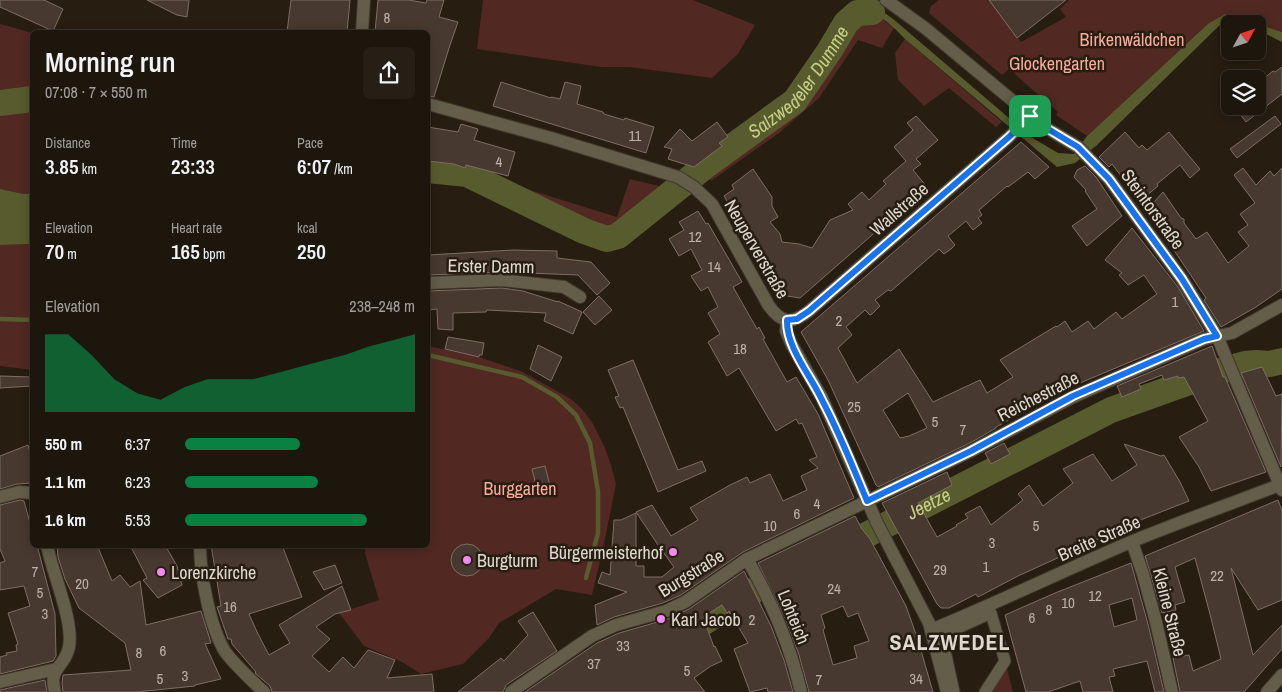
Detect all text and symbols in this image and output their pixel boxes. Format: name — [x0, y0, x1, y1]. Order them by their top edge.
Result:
house number: 8 — [384, 7, 391, 28]
north arrow — [1221, 15, 1266, 60]
map controls — [1221, 15, 1266, 115]
water label: Salzwedeler Dumme — [742, 21, 855, 144]
park label: Birkenwäldchen — [1079, 27, 1185, 52]
text: Morning run — [45, 43, 176, 81]
button: share — [363, 47, 415, 99]
park label: Glockengarten — [1009, 51, 1105, 76]
button: layers — [1221, 70, 1266, 115]
text: 07:08 · 7 × 550 m — [45, 81, 148, 103]
pin — [1009, 95, 1051, 137]
icon: arrive — [1016, 102, 1044, 130]
house number: 11 — [629, 125, 642, 146]
text: Distance — [45, 134, 90, 152]
text: Time — [171, 134, 197, 152]
text: Pace — [297, 134, 323, 152]
house number: 4 — [496, 151, 503, 172]
text: 3.85 — [45, 152, 79, 181]
text: 23:33 — [171, 152, 215, 181]
text: 6:07 — [297, 152, 331, 181]
text: km — [79, 160, 97, 178]
text: /km — [331, 160, 353, 178]
street label: Steintorstraße — [1115, 164, 1191, 254]
street label: Wallstraße — [864, 177, 934, 241]
street label: Neuperverstraße — [718, 195, 796, 303]
text: Elevation — [45, 219, 93, 237]
text: Heart rate — [171, 219, 222, 237]
text: kcal — [297, 219, 317, 237]
house number: 12 — [688, 226, 702, 247]
text: 70 — [45, 237, 64, 266]
text: 165 — [171, 237, 200, 266]
text: 250 — [297, 237, 326, 266]
text: m — [64, 245, 77, 263]
text: bpm — [200, 245, 225, 263]
street label: Erster Damm — [447, 253, 535, 279]
house number: 14 — [707, 256, 721, 277]
house number: 1 — [1172, 291, 1179, 312]
text: Elevation — [45, 295, 100, 317]
text: 238–248 m — [349, 295, 415, 317]
house number: 2 — [836, 310, 843, 331]
house number: 18 — [733, 338, 747, 359]
street label: Reichestraße — [993, 365, 1083, 427]
house number: 25 — [847, 396, 861, 417]
house number: 5 — [932, 411, 939, 432]
house number: 7 — [960, 419, 967, 440]
text: 550 m — [45, 433, 82, 455]
text: 6:37 — [125, 433, 151, 455]
text: 1.1 km — [45, 471, 86, 493]
text: 6:23 — [125, 471, 151, 493]
park label: Burggarten — [483, 476, 557, 501]
water label: Jeetze — [901, 481, 955, 526]
house number: 4 — [814, 493, 821, 514]
house number: 6 — [794, 503, 801, 524]
text: 1.6 km — [45, 509, 86, 531]
text: 5:53 — [125, 509, 151, 531]
street label: Breite Straße — [1054, 509, 1144, 567]
house number: 10 — [763, 515, 777, 536]
house number: 5 — [1033, 515, 1040, 536]
house number: 3 — [989, 532, 996, 553]
place label: Bürgermeisterhof — [549, 540, 664, 565]
street label: Burgstraße — [653, 543, 729, 603]
marker: Bürgermeisterhof — [667, 546, 679, 558]
place label: Burgturm — [477, 548, 538, 573]
marker: Burgturm — [461, 554, 473, 566]
house number: 1 — [983, 556, 990, 577]
house number: 29 — [933, 559, 947, 580]
place label: Lorenzkirche — [171, 560, 256, 585]
house number: 7 — [32, 561, 39, 582]
street label: Kleine Straße — [1147, 565, 1193, 659]
house number: 22 — [1210, 565, 1224, 586]
marker: Lorenzkirche — [155, 566, 167, 578]
house number: 20 — [75, 573, 89, 594]
house number: 24 — [827, 578, 841, 599]
house number: 5 — [37, 582, 44, 603]
house number: 12 — [1088, 585, 1102, 606]
street label: Lohteich — [772, 586, 816, 648]
house number: 10 — [1061, 592, 1075, 613]
house number: 16 — [223, 596, 237, 617]
house number: 8 — [1046, 599, 1053, 620]
house number: 3 — [42, 603, 49, 624]
place label: Karl Jacob — [671, 607, 741, 632]
house number: 6 — [1029, 607, 1036, 628]
house number: 2 — [749, 609, 756, 630]
marker: Karl Jacob — [655, 613, 667, 625]
district label: SALZWEDEL — [889, 627, 1011, 657]
house number: 33 — [616, 635, 630, 656]
house number: 6 — [160, 640, 167, 661]
house number: 8 — [136, 642, 143, 663]
house number: 37 — [587, 653, 601, 674]
house number: 5 — [684, 660, 691, 681]
house number: 3 — [182, 665, 189, 686]
house number: 5 — [157, 668, 164, 689]
house number: 34 — [909, 668, 923, 689]
house number: 7 — [816, 669, 823, 690]

